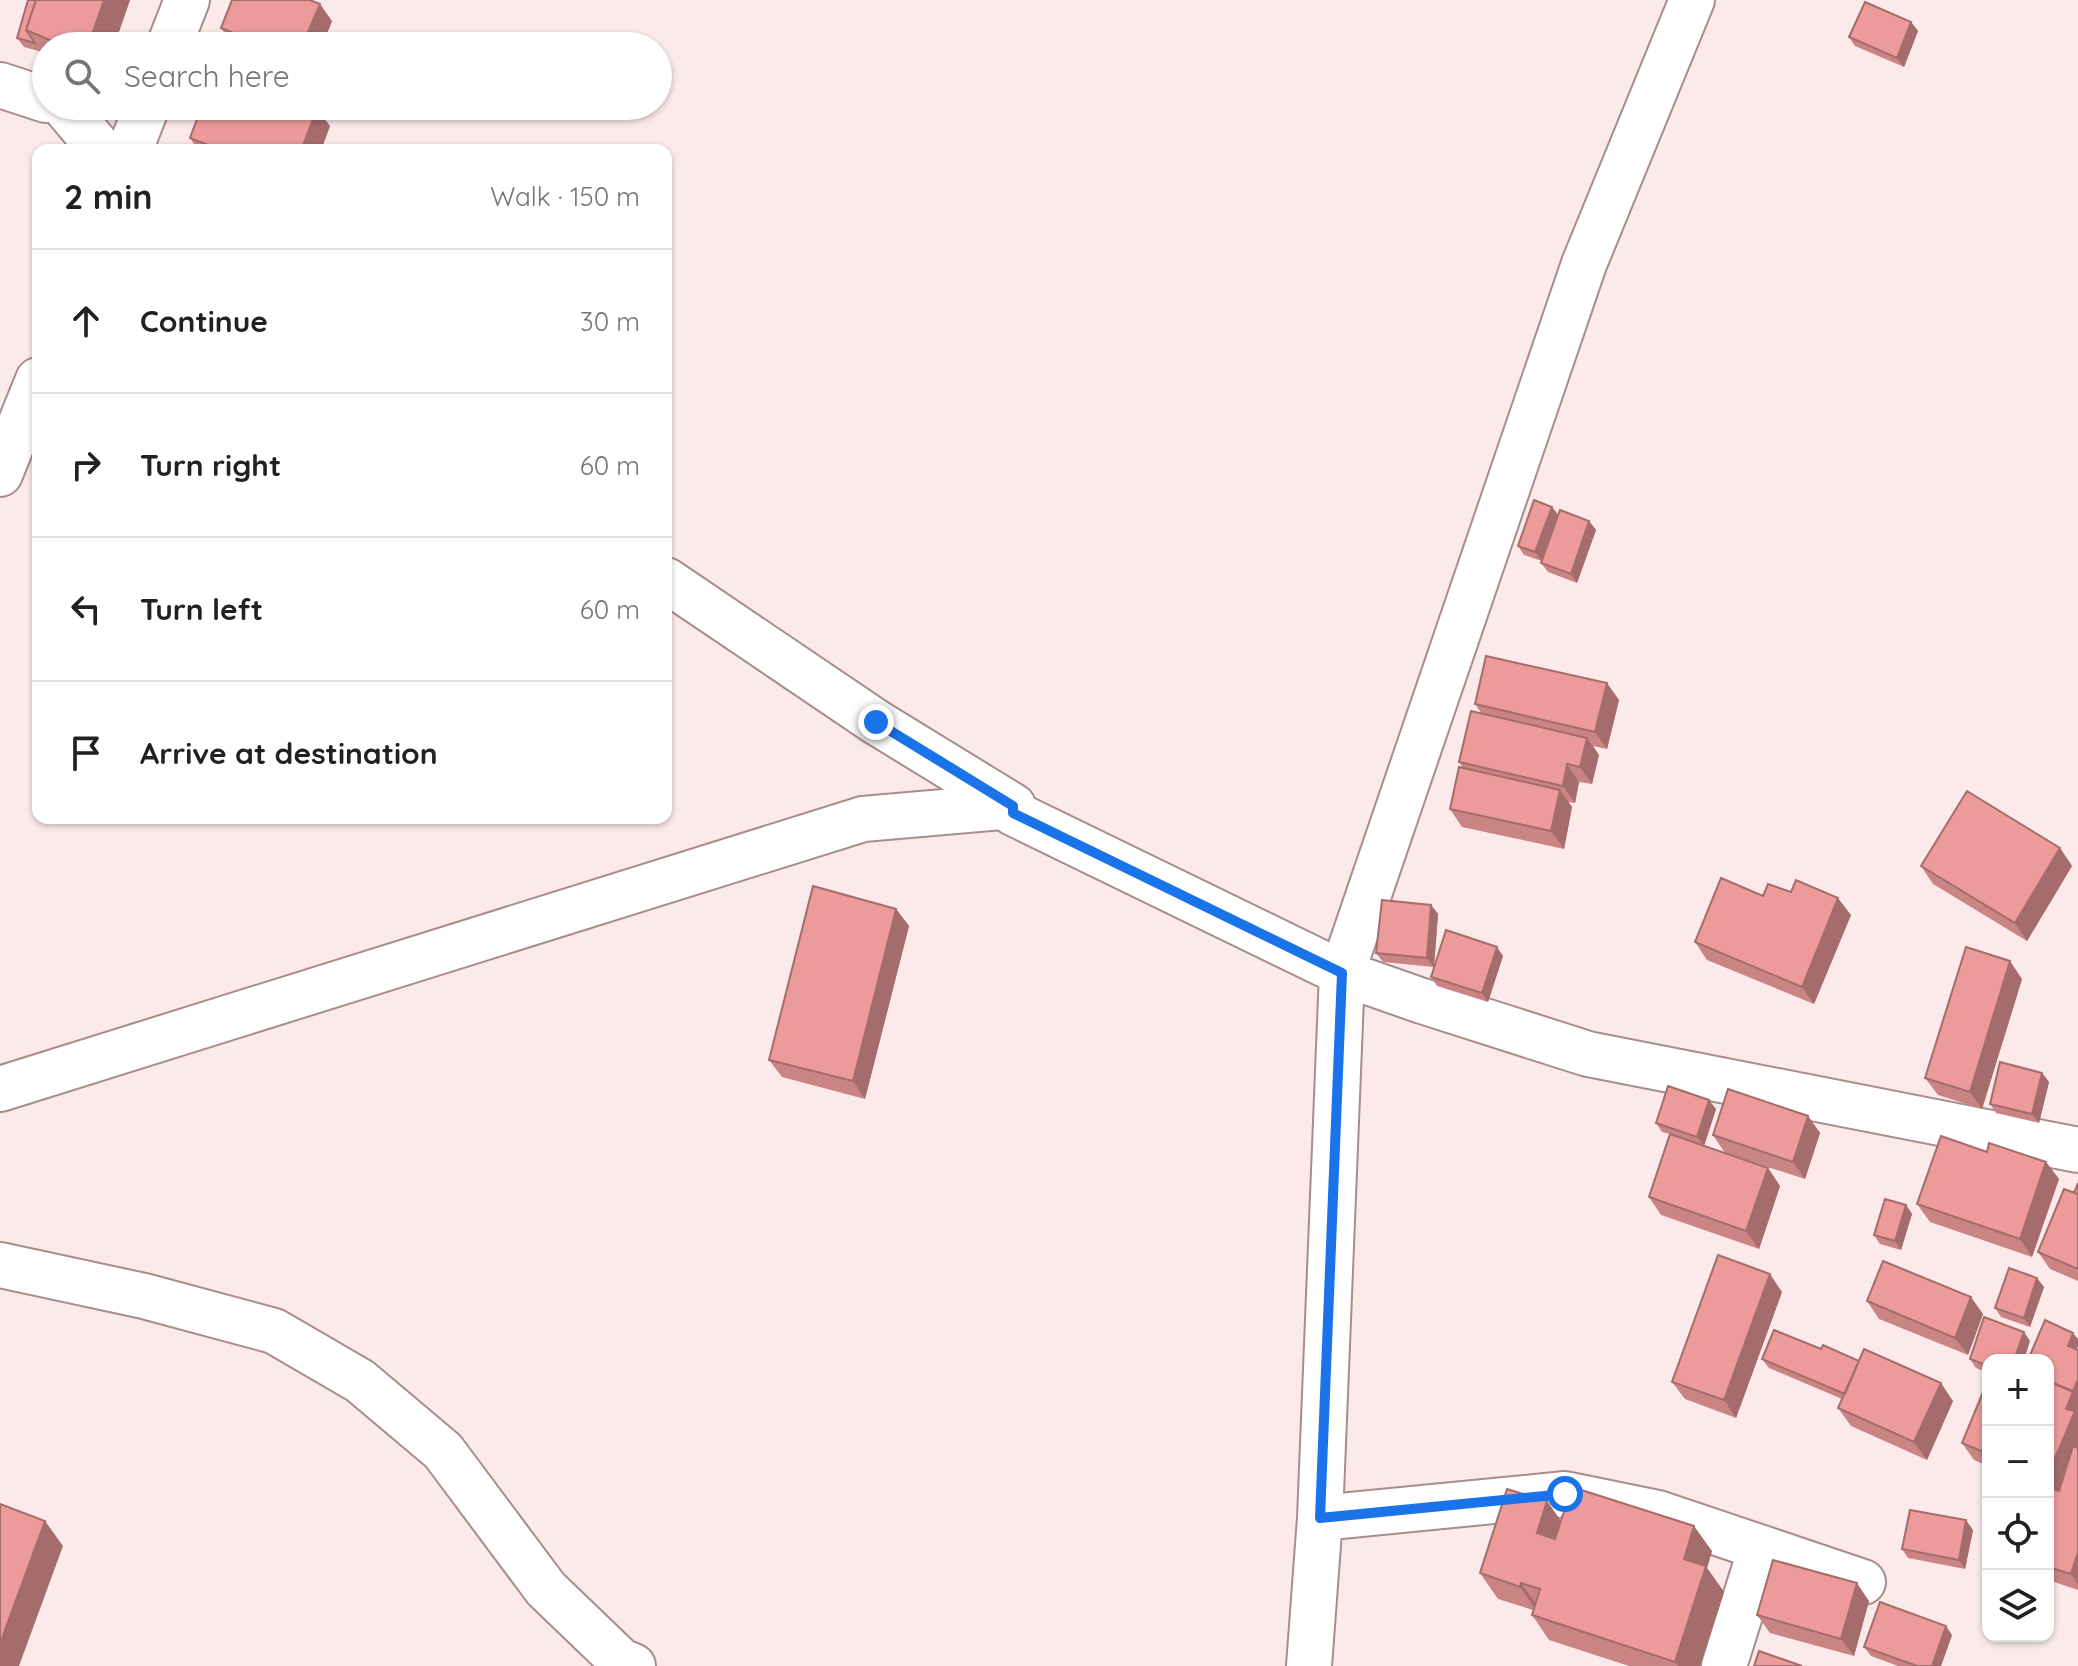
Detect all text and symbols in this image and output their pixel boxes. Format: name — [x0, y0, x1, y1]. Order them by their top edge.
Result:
search box — [32, 32, 672, 120]
icon: search — [60, 54, 104, 98]
text: Search here — [124, 57, 290, 95]
text: 2 min — [64, 175, 153, 218]
text: Walk · 150 m — [490, 180, 640, 213]
icon: ahead — [64, 299, 108, 343]
text: Continue — [140, 302, 268, 340]
text: 30 m — [580, 305, 640, 338]
icon: right — [64, 443, 108, 487]
text: Turn right — [140, 446, 281, 484]
text: 60 m — [580, 449, 640, 482]
icon: left — [64, 587, 108, 631]
text: Turn left — [140, 590, 263, 628]
text: 60 m — [580, 593, 640, 626]
route end — [858, 704, 894, 740]
icon: arrive — [64, 731, 108, 775]
text: Arrive at destination — [140, 734, 438, 772]
map controls — [1982, 1354, 2054, 1642]
button: + — [1982, 1354, 2054, 1426]
button: − — [1982, 1426, 2054, 1498]
route start — [1547, 1476, 1583, 1512]
button: locate — [1982, 1498, 2054, 1570]
button: layers — [1982, 1570, 2054, 1642]

